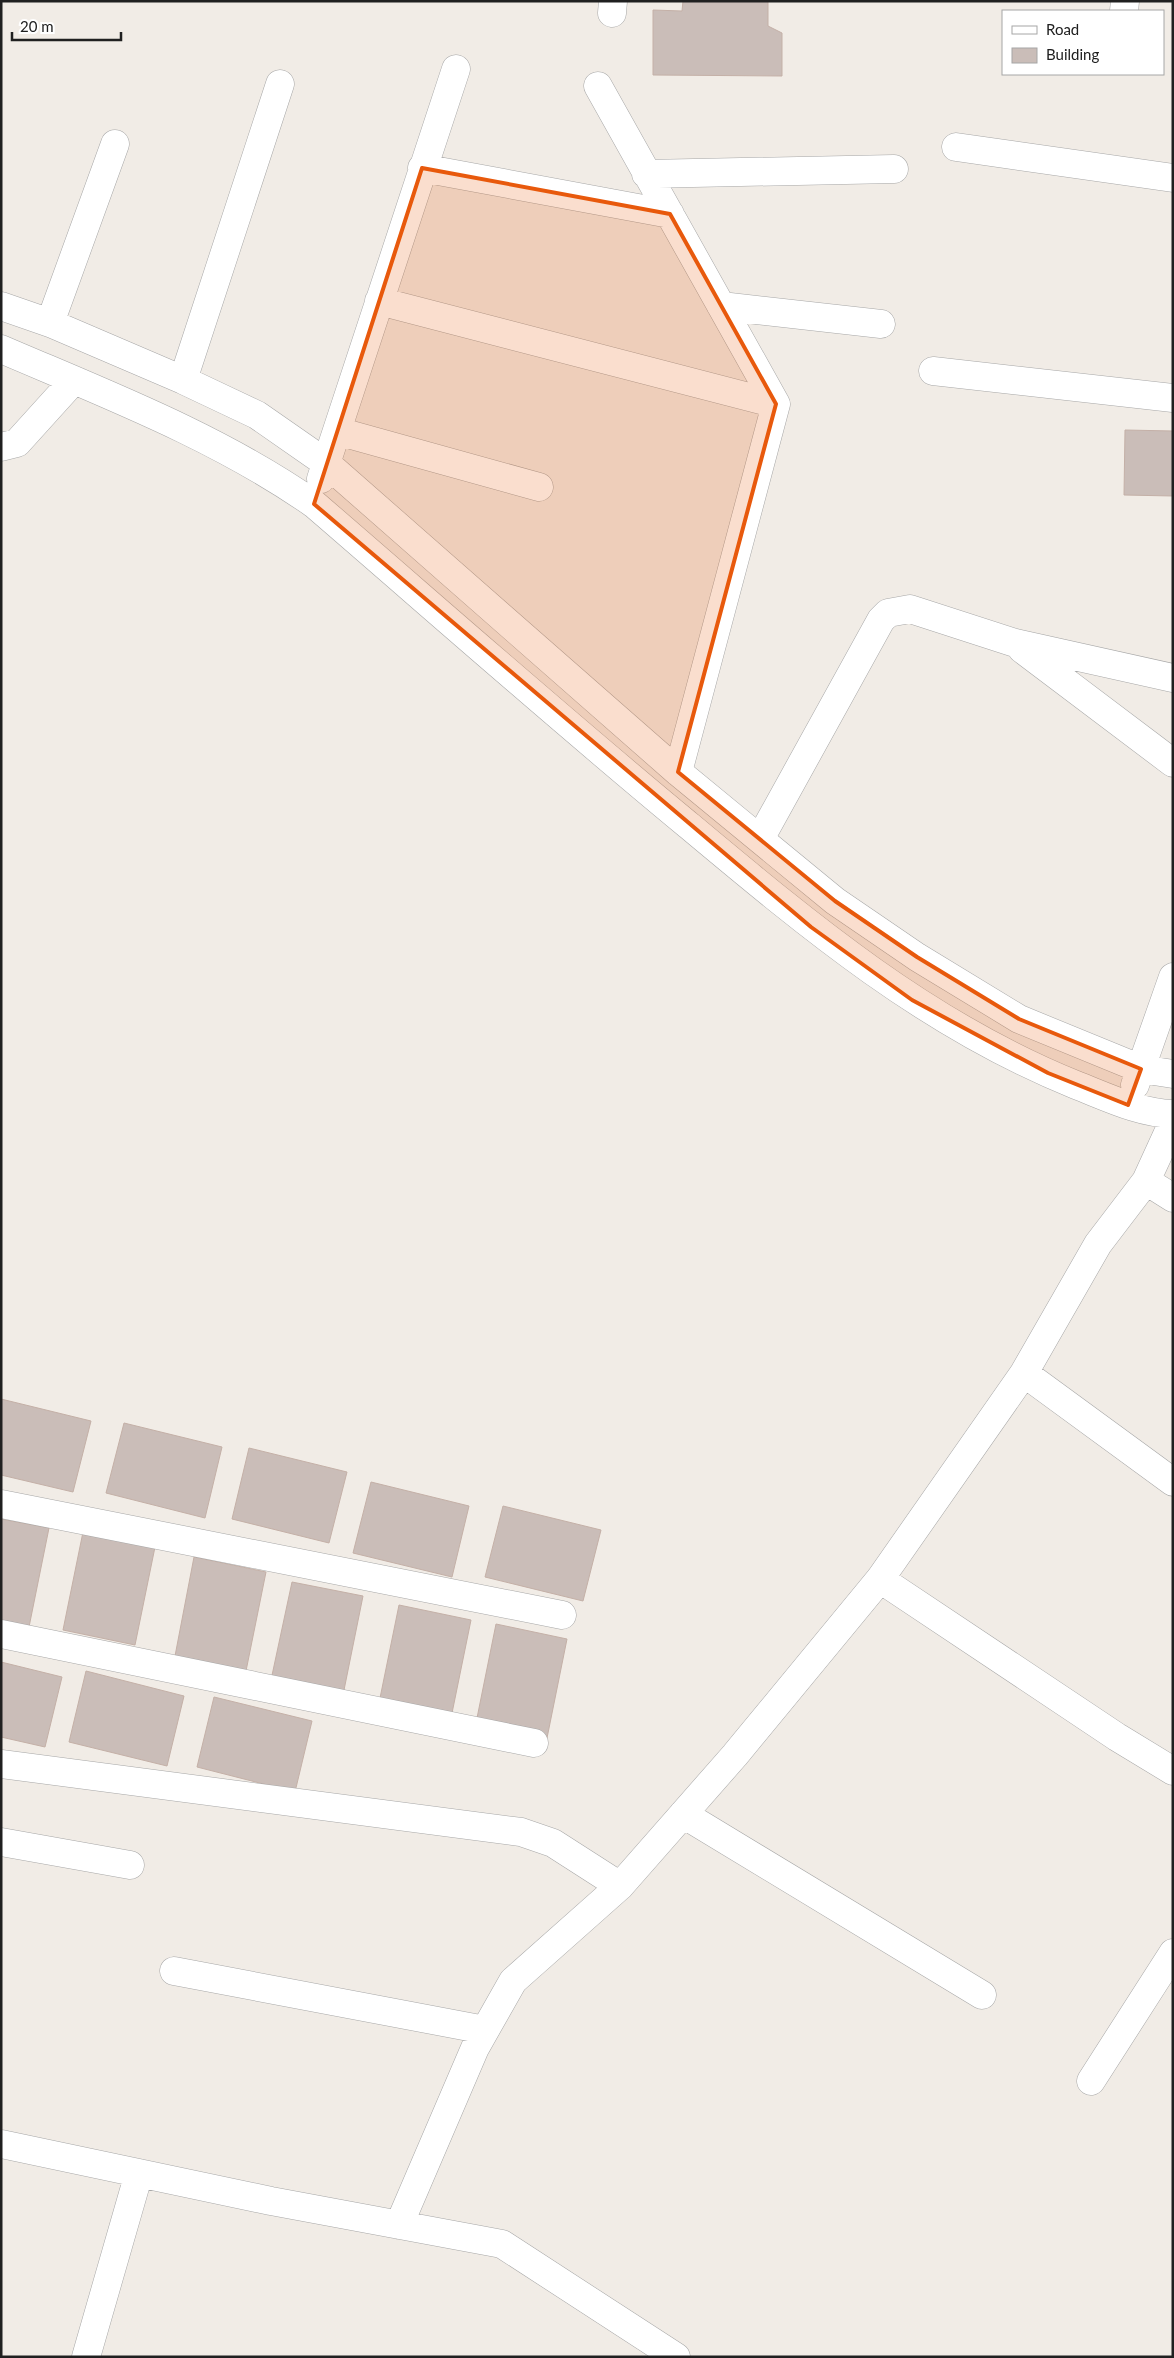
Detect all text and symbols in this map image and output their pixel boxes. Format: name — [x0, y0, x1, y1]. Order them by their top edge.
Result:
scale bar — [12, 10, 121, 42]
legend — [1002, 10, 1164, 75]
text: 20 m — [20, 17, 54, 35]
text: Road — [1046, 20, 1079, 38]
text: Building — [1046, 45, 1099, 63]

